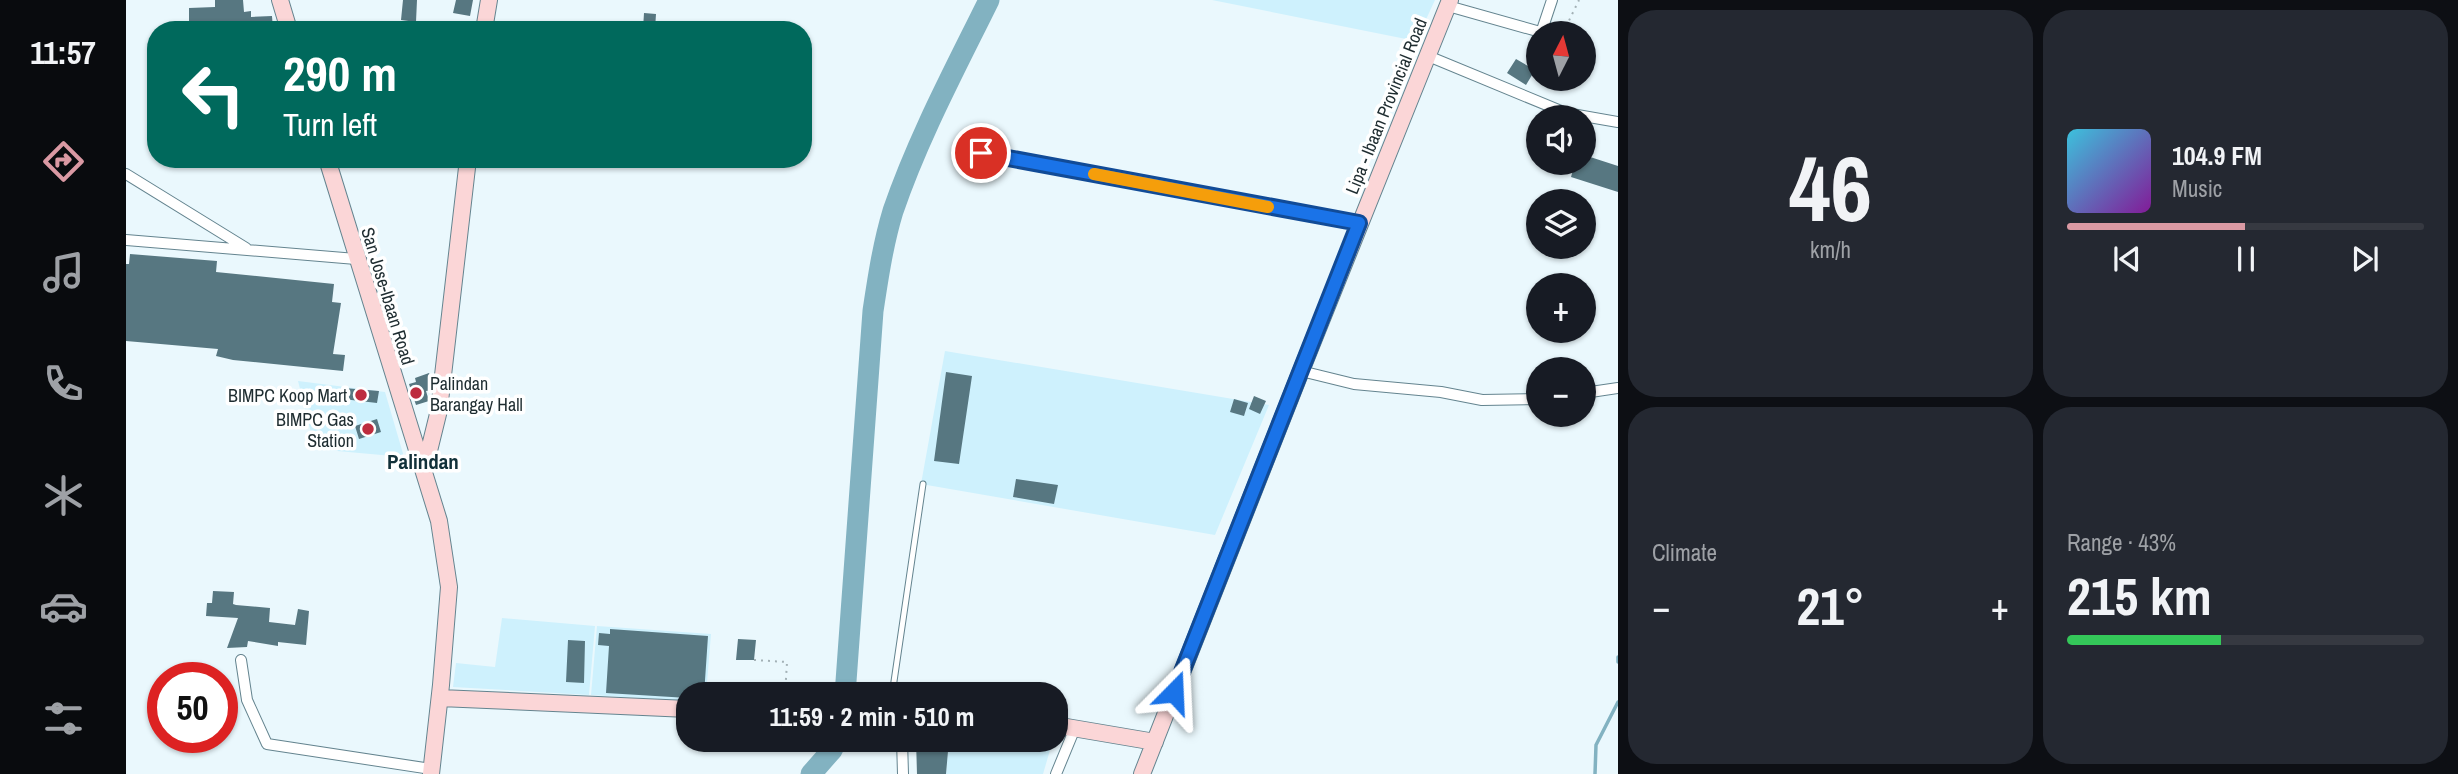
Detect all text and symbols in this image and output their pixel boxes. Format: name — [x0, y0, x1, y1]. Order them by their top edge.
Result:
street label: Lipa - Ibaan Provincial Road — [1339, 14, 1433, 198]
north arrow — [1526, 21, 1596, 91]
map controls — [1526, 21, 1596, 427]
text: 11:57 — [30, 31, 96, 74]
text: 290 m — [283, 40, 397, 106]
icon: left — [168, 49, 259, 140]
text: Turn left — [283, 103, 377, 146]
button: sound — [1526, 105, 1596, 175]
pin — [951, 123, 1011, 183]
text: 46 — [1789, 127, 1872, 249]
icon: arrive — [962, 134, 1000, 172]
icon: directions — [39, 137, 88, 186]
text: 104.9 FM — [2172, 138, 2262, 173]
text: Music — [2172, 173, 2222, 204]
button: layers — [1526, 189, 1596, 259]
street label: San Jose-Ibaan Road — [355, 224, 421, 368]
text: km/h — [1810, 234, 1851, 265]
icon: previous — [2108, 240, 2146, 278]
icon: pause — [2227, 240, 2265, 278]
icon: next — [2346, 240, 2384, 278]
icon: music — [39, 248, 88, 297]
button: + — [1526, 273, 1596, 343]
button: − — [1526, 357, 1596, 427]
icon: phone — [39, 359, 88, 408]
place label: Palindan Barangay Hall — [430, 371, 523, 417]
place label: BIMPC Koop Mart — [228, 383, 347, 408]
marker: Palindan Barangay Hall — [408, 385, 424, 401]
marker: BIMPC Koop Mart — [353, 387, 369, 403]
place label: BIMPC Gas Station — [276, 407, 354, 453]
marker: BIMPC Gas Station — [360, 421, 376, 437]
district label: Palindan — [387, 447, 459, 476]
icon: climate — [39, 471, 88, 520]
text: Range · 43% — [2067, 527, 2176, 558]
text: Climate — [1652, 537, 1717, 568]
text: 215 km — [2067, 561, 2212, 631]
text: 21° — [1796, 571, 1865, 641]
text: − — [1652, 581, 1670, 632]
text: + — [1991, 581, 2009, 632]
icon: car — [39, 582, 88, 631]
position arrow — [1137, 655, 1211, 729]
speed limit sign: 50 — [147, 662, 238, 753]
icon: filters — [39, 694, 88, 743]
text: 11:59 · 2 min · 510 m — [769, 699, 975, 734]

